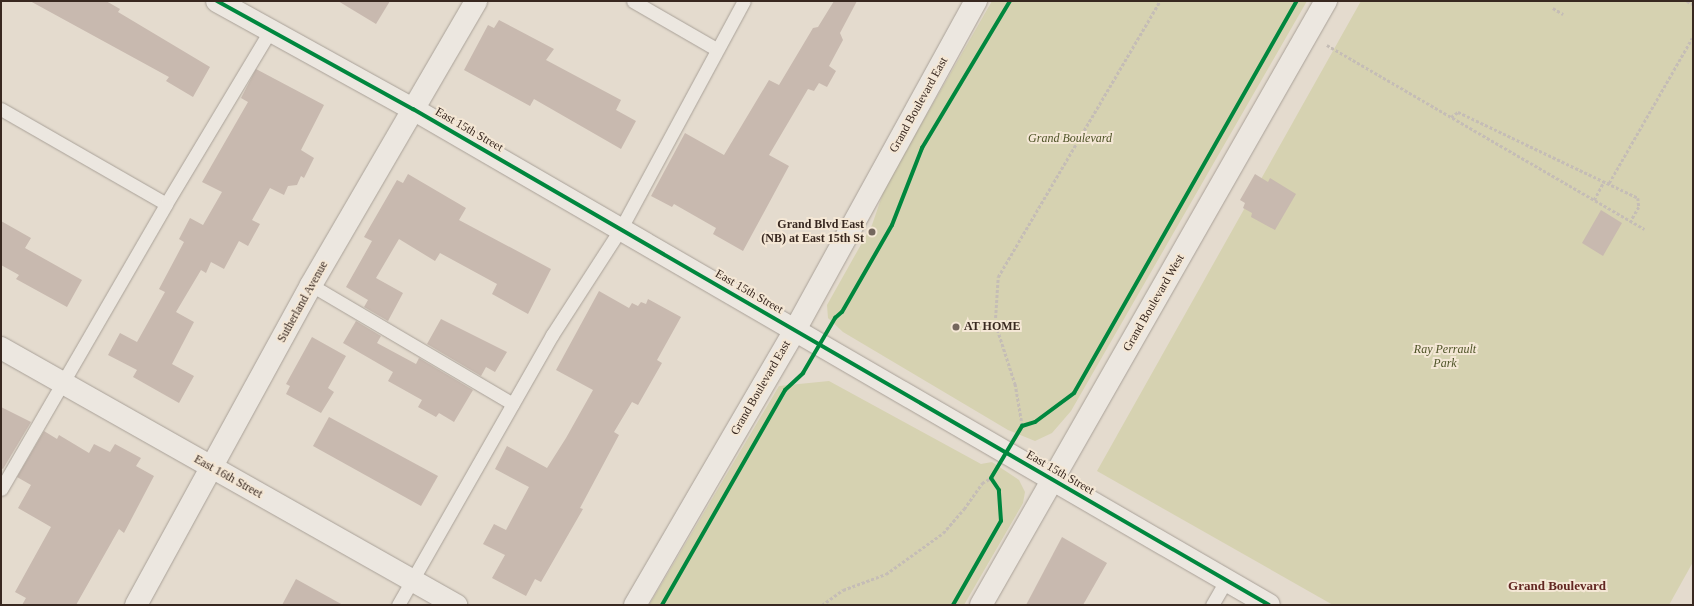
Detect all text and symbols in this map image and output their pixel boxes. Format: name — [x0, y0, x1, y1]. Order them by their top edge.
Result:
street label: Grand Boulevard East — [887, 55, 951, 155]
street label: East 15th Street — [432, 105, 506, 155]
park label: Grand Boulevard — [1028, 132, 1112, 146]
place label: Grand Blvd East (NB) at East 15th St — [761, 218, 864, 246]
marker: Grand Blvd East (NB) at East 15th St — [867, 227, 877, 237]
street label: Grand Boulevard West — [1120, 252, 1188, 354]
street label: Sutherland Avenue — [275, 259, 331, 345]
street label: East 15th Street — [712, 267, 786, 317]
place label: AT HOME — [964, 320, 1021, 334]
marker: AT HOME — [951, 322, 961, 332]
street label: Grand Boulevard East — [728, 338, 794, 438]
park label: Ray Perrault Park — [1414, 343, 1476, 371]
street label: East 15th Street — [1023, 448, 1097, 498]
street label: East 16th Street — [191, 452, 265, 502]
district label: Grand Boulevard — [1508, 578, 1606, 594]

